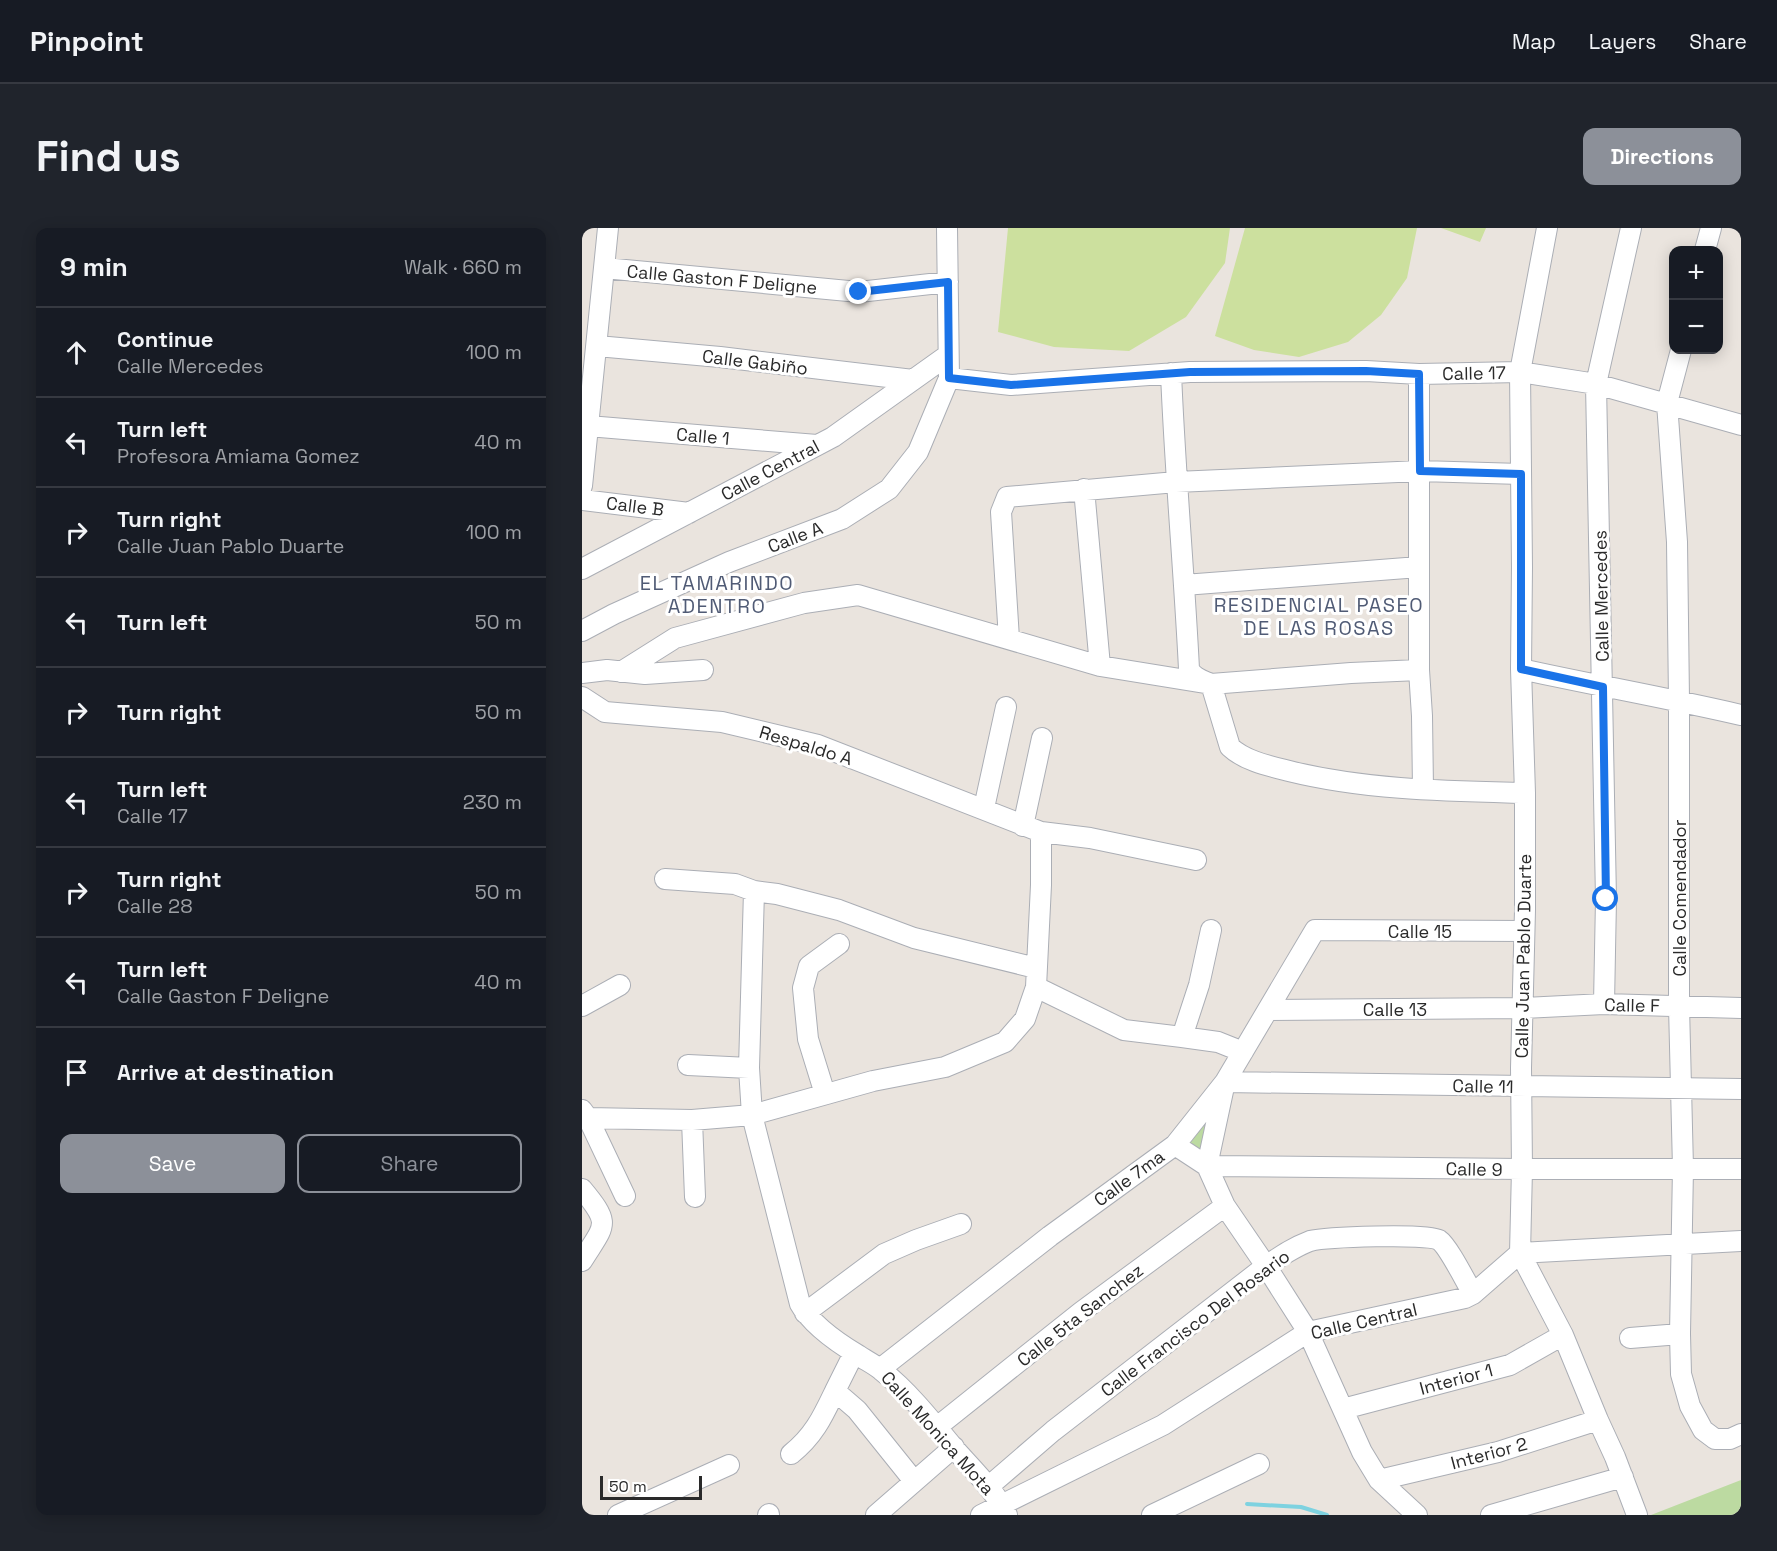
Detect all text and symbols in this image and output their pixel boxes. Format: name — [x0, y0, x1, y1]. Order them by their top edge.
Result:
text: Pinpoint — [30, 23, 144, 59]
text: Map — [1512, 28, 1556, 55]
text: Layers — [1589, 28, 1656, 55]
text: Share — [1689, 28, 1747, 55]
button: Directions — [1583, 128, 1741, 185]
text: Find us — [36, 130, 181, 183]
map controls — [1669, 246, 1723, 354]
button: + — [1669, 246, 1723, 300]
text: 9 min — [60, 250, 128, 284]
text: Walk · 660 m — [404, 254, 522, 280]
street label: Calle Gaston F Deligne — [626, 259, 818, 299]
route end — [845, 278, 871, 304]
button: − — [1669, 300, 1723, 354]
text: Continue — [117, 325, 213, 353]
icon: ahead — [60, 336, 93, 369]
text: 100 m — [466, 339, 522, 365]
street label: Calle Gabiño — [701, 344, 809, 380]
text: Calle Mercedes — [117, 353, 264, 379]
street label: Calle 17 — [1442, 361, 1506, 385]
text: Turn left — [117, 415, 207, 443]
street label: Calle 1 — [675, 422, 731, 450]
icon: left — [60, 426, 93, 459]
text: 40 m — [474, 429, 522, 455]
street label: Calle Central — [717, 434, 823, 506]
text: Profesora Amiama Gomez — [117, 443, 360, 469]
street label: Calle B — [605, 491, 665, 521]
text: Turn right — [117, 505, 222, 533]
icon: right — [60, 516, 93, 549]
street label: Calle A — [764, 516, 826, 558]
text: 100 m — [466, 519, 522, 545]
street label: Calle Mercedes — [1588, 530, 1614, 662]
text: Calle Juan Pablo Duarte — [117, 533, 344, 559]
district label: EL TAMARINDO ADENTRO — [640, 570, 794, 619]
district label: RESIDENCIAL PASEO DE LAS ROSAS — [1214, 592, 1424, 641]
icon: left — [60, 606, 93, 639]
text: Turn left — [117, 608, 207, 636]
text: 50 m — [475, 609, 522, 635]
icon: right — [60, 696, 93, 729]
text: Turn right — [117, 698, 222, 726]
text: 50 m — [475, 699, 522, 725]
street label: Respaldo A — [757, 720, 855, 770]
text: Turn left — [117, 775, 207, 803]
icon: left — [60, 786, 93, 819]
text: 230 m — [463, 789, 522, 815]
text: Calle 17 — [117, 803, 188, 829]
street label: Calle Comendador — [1668, 819, 1691, 977]
street label: Calle Juan Pablo Duarte — [1510, 853, 1536, 1059]
text: Turn right — [117, 865, 222, 893]
icon: right — [60, 876, 93, 909]
text: 50 m — [475, 879, 522, 905]
route start — [1592, 885, 1618, 911]
text: Calle 28 — [117, 893, 193, 919]
street label: Calle 15 — [1388, 920, 1452, 943]
text: Turn left — [117, 955, 207, 983]
icon: left — [60, 966, 93, 999]
text: 40 m — [474, 969, 522, 995]
text: Calle Gaston F Deligne — [117, 983, 329, 1009]
street label: Calle F — [1604, 993, 1660, 1017]
street label: Calle 13 — [1363, 998, 1427, 1021]
icon: arrive — [60, 1056, 93, 1089]
text: Arrive at destination — [117, 1058, 334, 1086]
street label: Calle 11 — [1452, 1074, 1514, 1098]
button: Save — [60, 1134, 285, 1193]
button: Share — [297, 1134, 522, 1193]
street label: Calle 7ma — [1089, 1145, 1169, 1211]
street label: Calle 9 — [1445, 1157, 1503, 1181]
street label: Calle Francisco Del Rosario — [1096, 1244, 1294, 1402]
street label: Calle 5ta Sanchez — [1012, 1259, 1148, 1371]
street label: Calle Central — [1309, 1298, 1419, 1344]
street label: Interior 1 — [1417, 1358, 1495, 1400]
street label: Calle Monica Mota — [876, 1366, 1000, 1500]
street label: Interior 2 — [1448, 1432, 1530, 1474]
scale bar — [600, 1473, 702, 1500]
text: 50 m — [609, 1476, 647, 1497]

